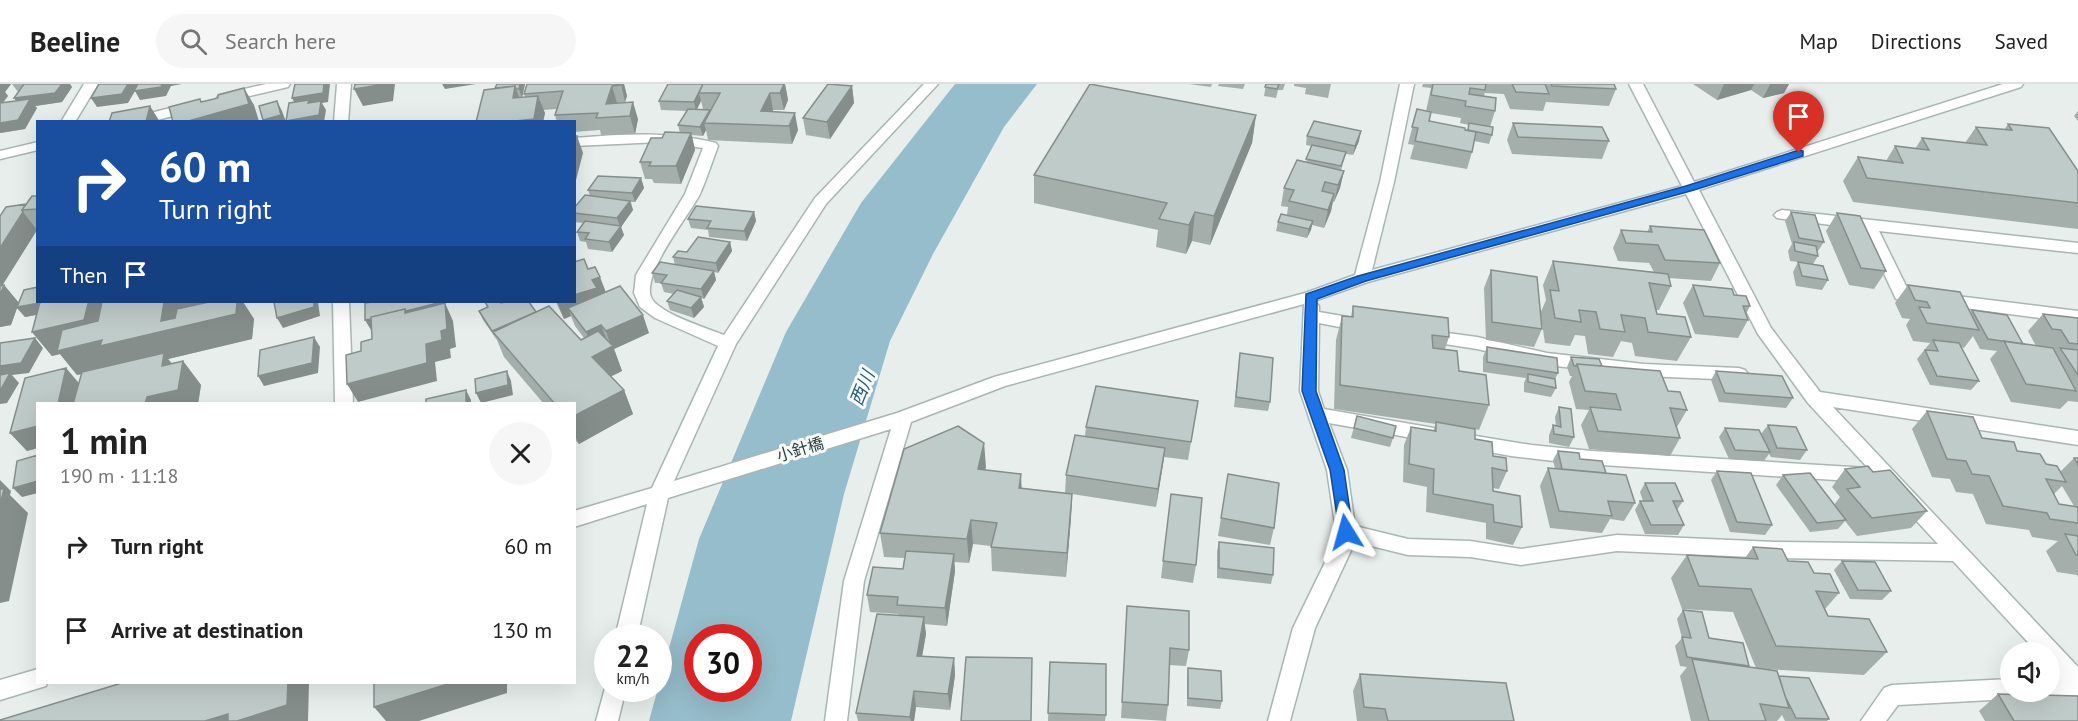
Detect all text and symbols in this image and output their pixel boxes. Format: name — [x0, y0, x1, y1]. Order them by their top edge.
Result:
search box — [156, 14, 576, 68]
text: Beeline — [30, 23, 120, 60]
icon: search — [177, 25, 210, 58]
text: Search here — [225, 27, 336, 55]
text: Map — [1799, 28, 1838, 55]
text: Directions — [1871, 28, 1962, 55]
text: Saved — [1995, 28, 2048, 55]
pin — [1773, 91, 1824, 153]
icon: arrive — [1782, 100, 1815, 133]
text: 60 m — [159, 139, 251, 194]
icon: right — [60, 144, 138, 222]
text: Turn right — [159, 192, 272, 226]
icon: arrive — [119, 258, 152, 291]
text: Then — [60, 261, 107, 289]
water label: 西川 — [845, 365, 880, 409]
text: 1 min — [60, 417, 148, 464]
button: close — [489, 422, 552, 485]
street label: 小針橋 — [774, 432, 826, 466]
text: 190 m · 11:18 — [60, 463, 178, 489]
position arrow — [1314, 500, 1378, 564]
icon: right — [60, 530, 93, 563]
text: Turn right — [111, 532, 203, 560]
text: 60 m — [504, 532, 552, 560]
icon: arrive — [60, 614, 93, 647]
text: Arrive at destination — [111, 616, 303, 644]
text: 130 m — [492, 616, 552, 644]
speed limit sign: 30 — [684, 624, 762, 702]
text: 22 — [616, 636, 650, 675]
map controls — [2000, 642, 2060, 702]
button: sound — [2000, 642, 2060, 702]
text: km/h — [617, 669, 649, 688]

